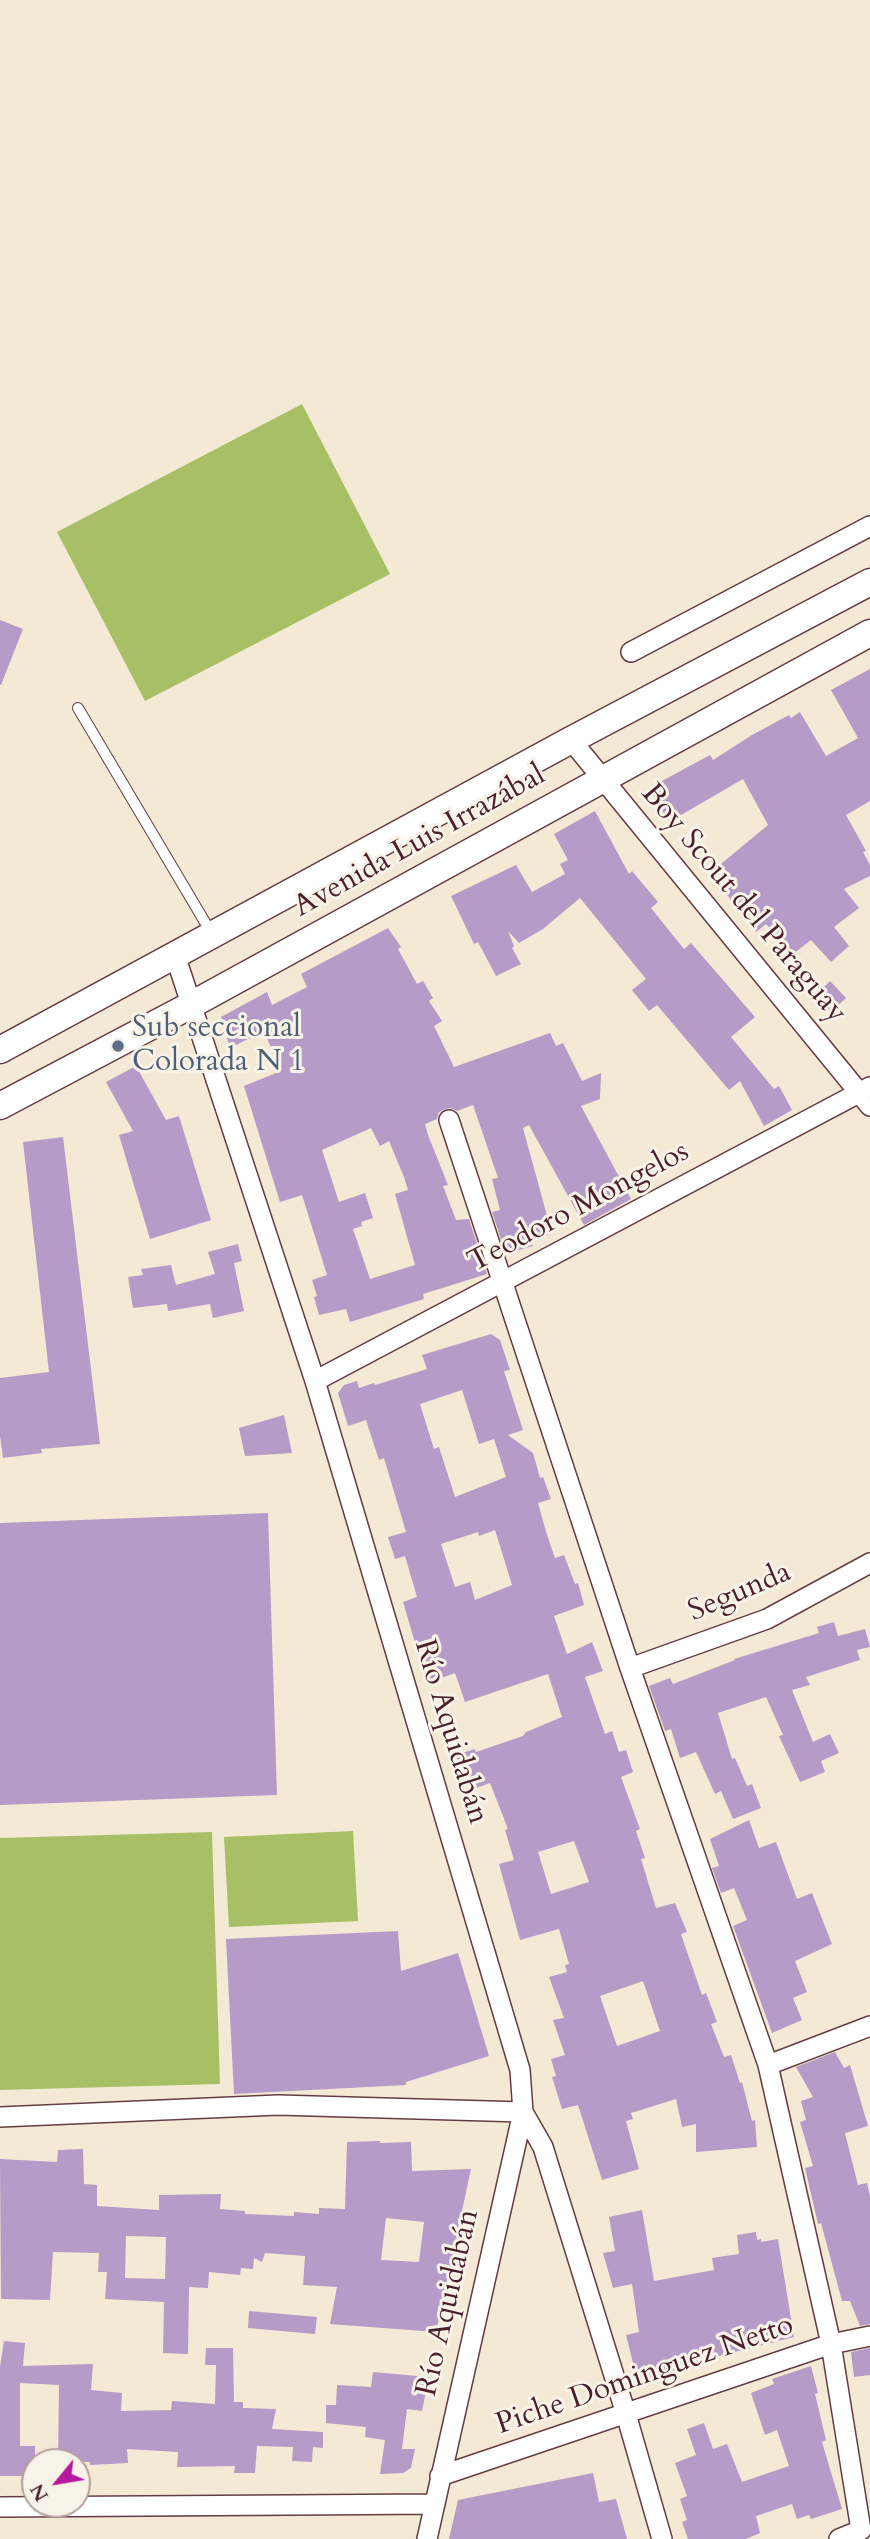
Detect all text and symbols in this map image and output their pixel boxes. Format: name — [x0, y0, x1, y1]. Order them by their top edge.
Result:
street label: Avenida Luis Irrazábal — [288, 758, 552, 926]
street label: Boy Scout del Paraguay — [632, 777, 854, 1031]
place label: Sub seccional Colorada N 1 — [132, 1011, 305, 1082]
marker: Sub seccional Colorada N 1 — [110, 1038, 126, 1054]
street label: Teodoro Mongelos — [462, 1135, 696, 1281]
street label: Segunda — [683, 1555, 797, 1631]
street label: Río Aquidabán — [405, 1635, 495, 1829]
street label: Río Aquidabán — [410, 2206, 488, 2400]
street label: Piche Dominguez Netto — [492, 2308, 798, 2444]
north arrow — [21, 2448, 91, 2518]
text: N — [24, 2479, 55, 2506]

